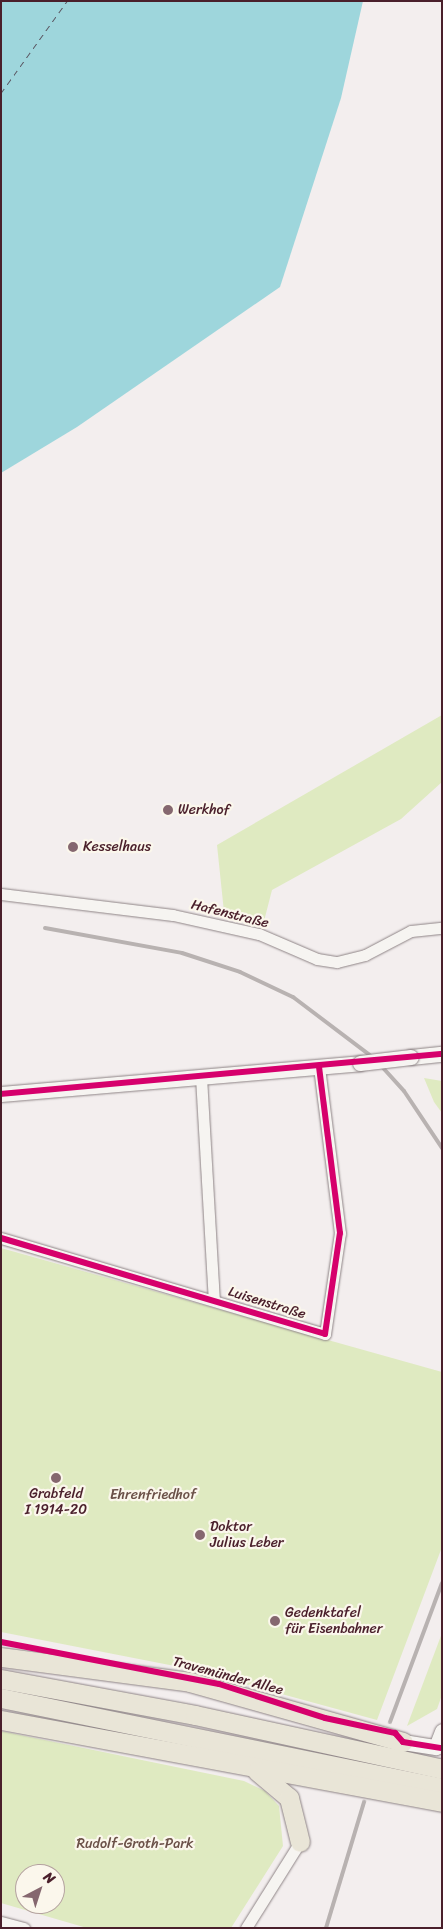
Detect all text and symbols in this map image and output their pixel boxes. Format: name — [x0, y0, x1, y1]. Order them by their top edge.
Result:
place label: Werkhof — [178, 802, 230, 818]
marker: Werkhof — [162, 804, 174, 816]
place label: Kesselhaus — [83, 839, 151, 855]
marker: Kesselhaus — [67, 841, 79, 853]
street label: Hafenstraße — [189, 896, 271, 932]
street label: Luisenstraße — [226, 1283, 308, 1323]
marker: Grabfeld I 1914-20 — [50, 1472, 62, 1484]
place label: Grabfeld I 1914-20 — [25, 1486, 87, 1518]
park label: Ehrenfriedhof — [110, 1487, 196, 1503]
place label: Doktor Julius Leber — [210, 1519, 284, 1551]
marker: Doktor Julius Leber — [194, 1529, 206, 1541]
place label: Gedenktafel für Eisenbahner — [285, 1605, 383, 1638]
marker: Gedenktafel für Eisenbahner — [269, 1615, 281, 1627]
street label: Travemünder Allee — [171, 1653, 285, 1699]
park label: Rudolf-Groth-Park — [77, 1836, 193, 1852]
north arrow — [15, 1864, 65, 1914]
text: N — [38, 1865, 61, 1891]

